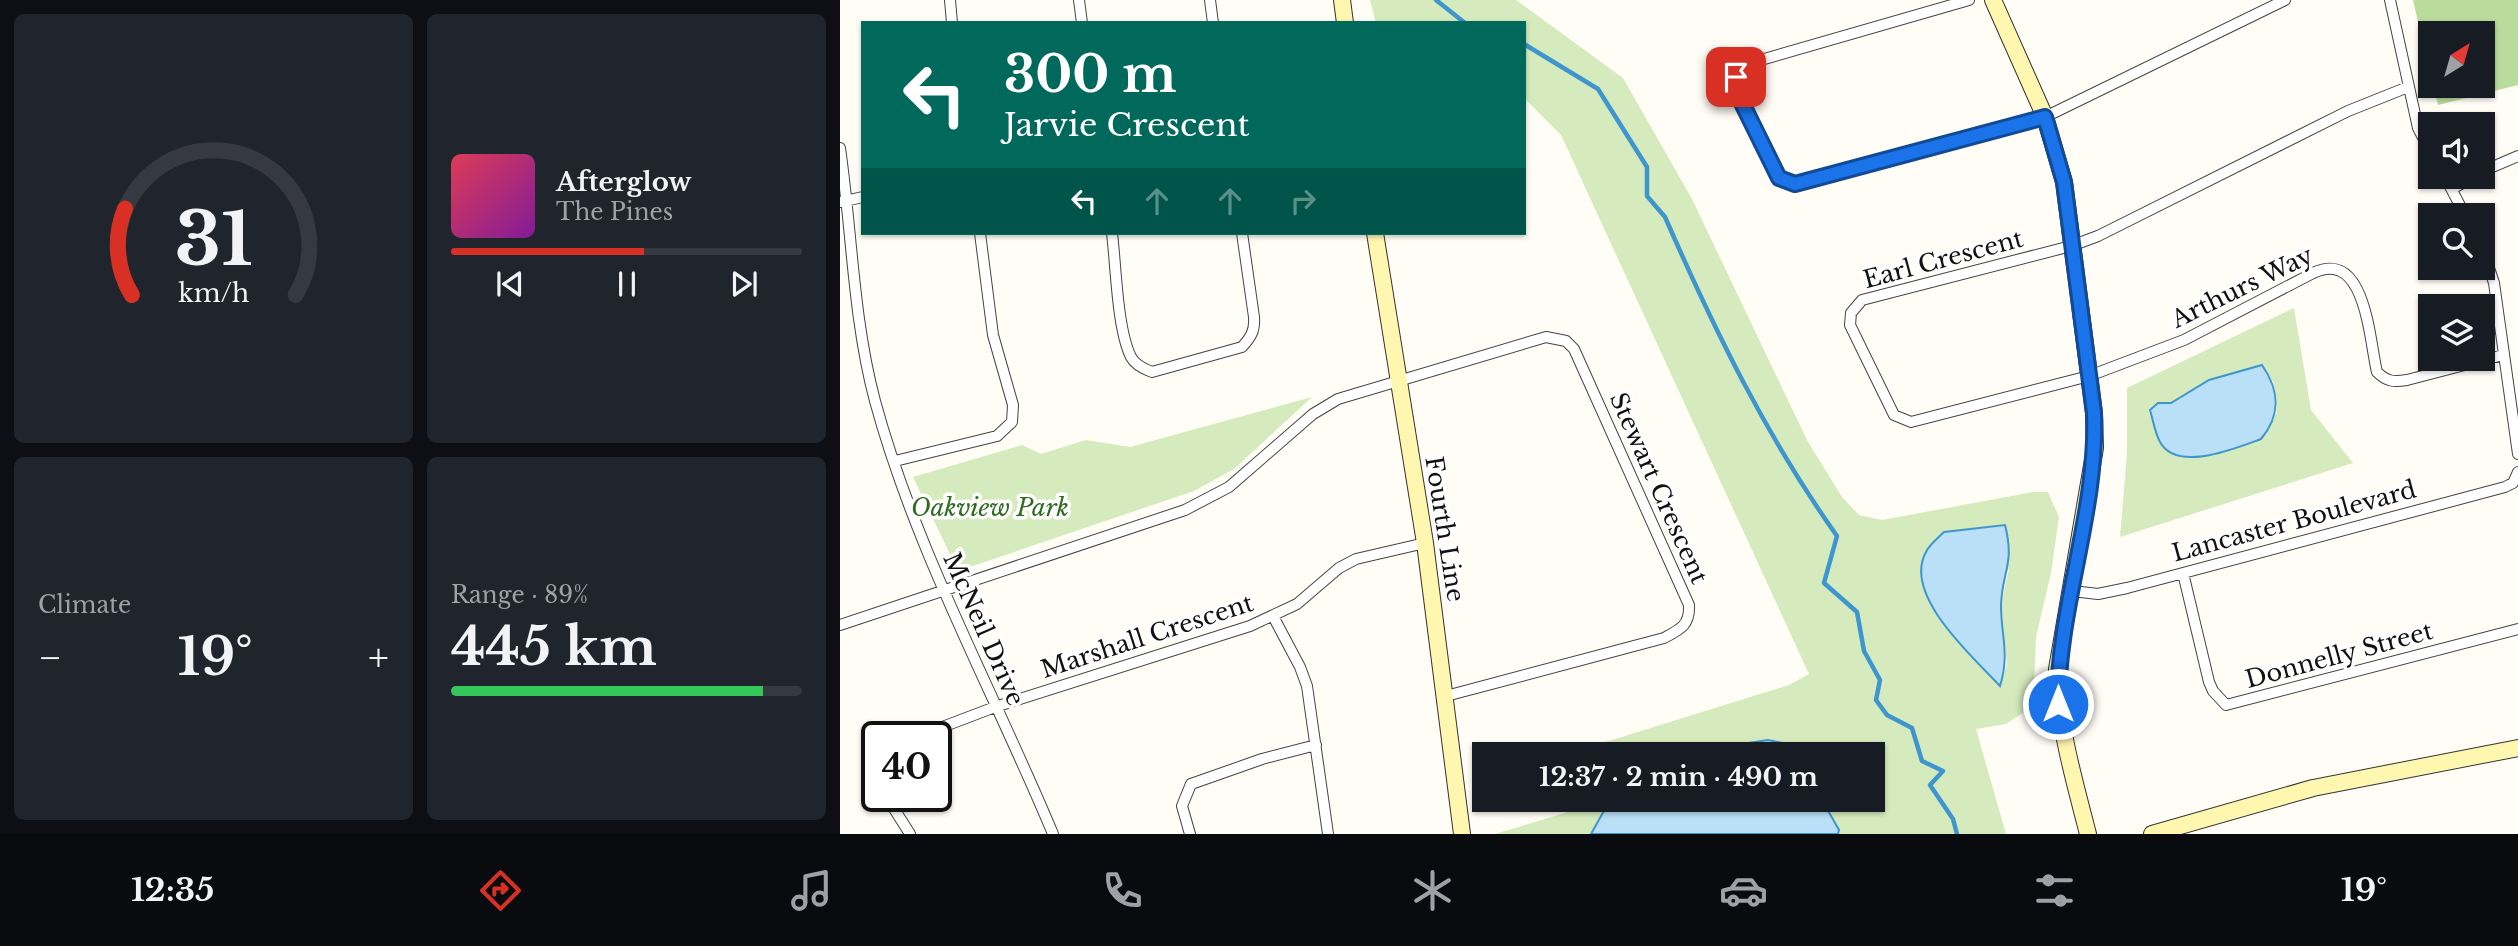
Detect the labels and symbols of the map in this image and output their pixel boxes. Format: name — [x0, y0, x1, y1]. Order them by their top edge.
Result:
north arrow — [2418, 21, 2496, 98]
pin — [1706, 47, 1766, 107]
street label: Earl Crescent — [1860, 224, 2026, 294]
street label: Arthurs Way — [2165, 240, 2318, 334]
street label: Stewart Crescent — [1604, 388, 1714, 588]
street label: Fourth Line — [1419, 454, 1471, 604]
street label: Lancaster Boulevard — [2169, 474, 2419, 568]
park label: Oakview Park — [911, 493, 1069, 522]
street label: McNeil Drive — [937, 548, 1031, 710]
street label: Marshall Crescent — [1037, 588, 1257, 684]
street label: Donnelly Street — [2242, 616, 2436, 694]
position arrow — [2021, 667, 2095, 741]
speed limit sign: 40 — [861, 721, 952, 812]

